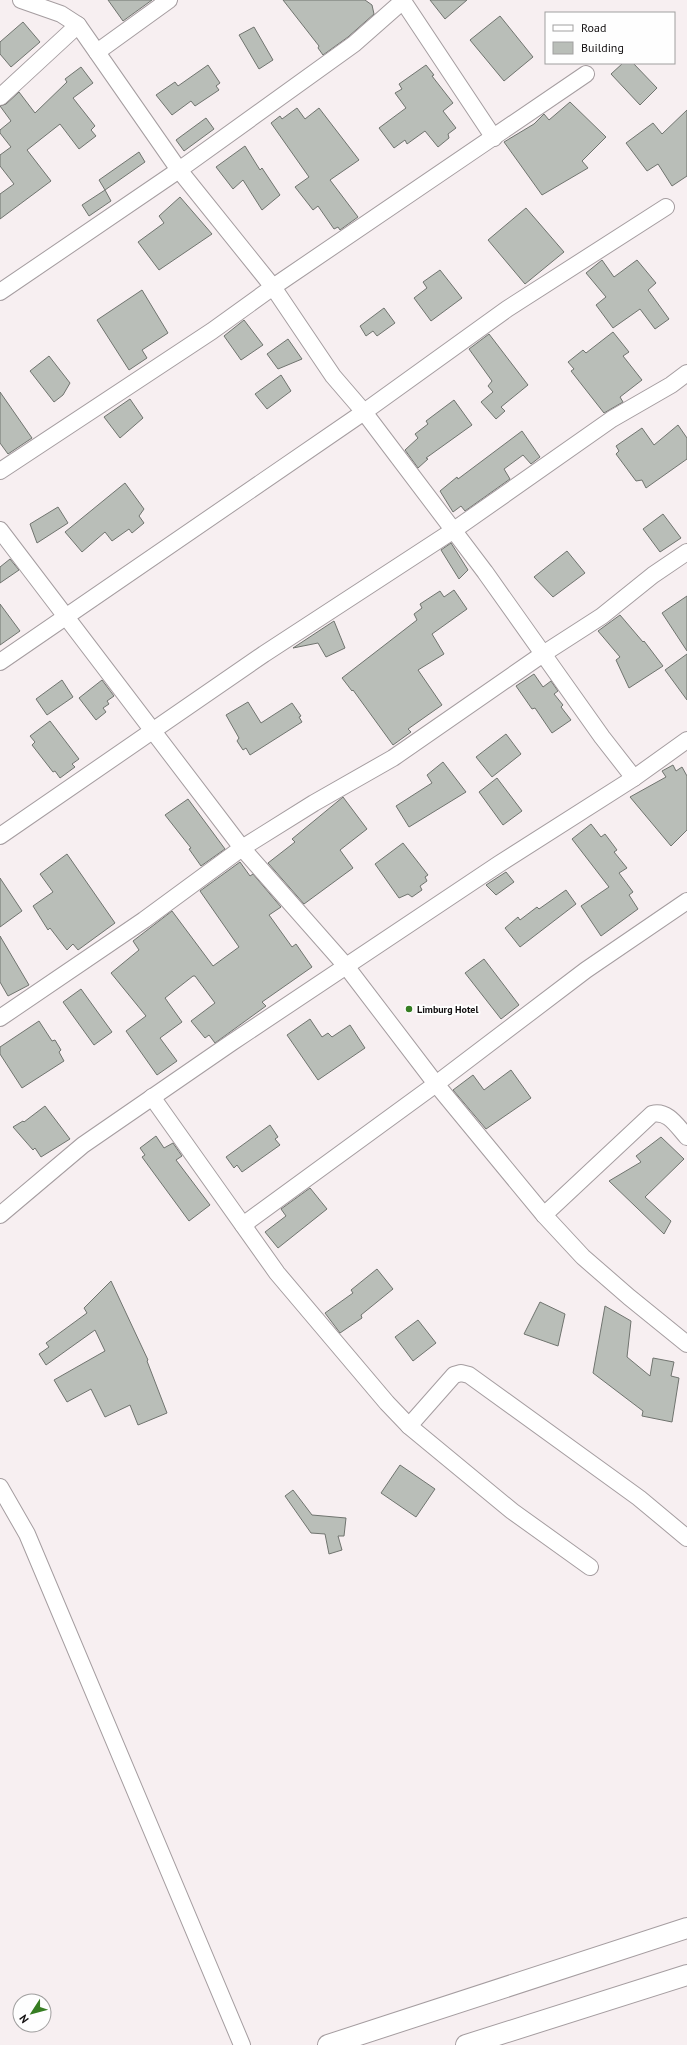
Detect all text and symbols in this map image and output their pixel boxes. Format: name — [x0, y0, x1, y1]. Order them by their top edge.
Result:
legend — [545, 12, 675, 64]
text: Road — [581, 20, 606, 35]
text: Building — [581, 40, 624, 55]
place label: Limburg Hotel — [417, 1003, 478, 1016]
marker: Limburg Hotel — [404, 1004, 414, 1014]
north arrow — [12, 1993, 52, 2033]
text: N — [16, 2012, 32, 2026]

